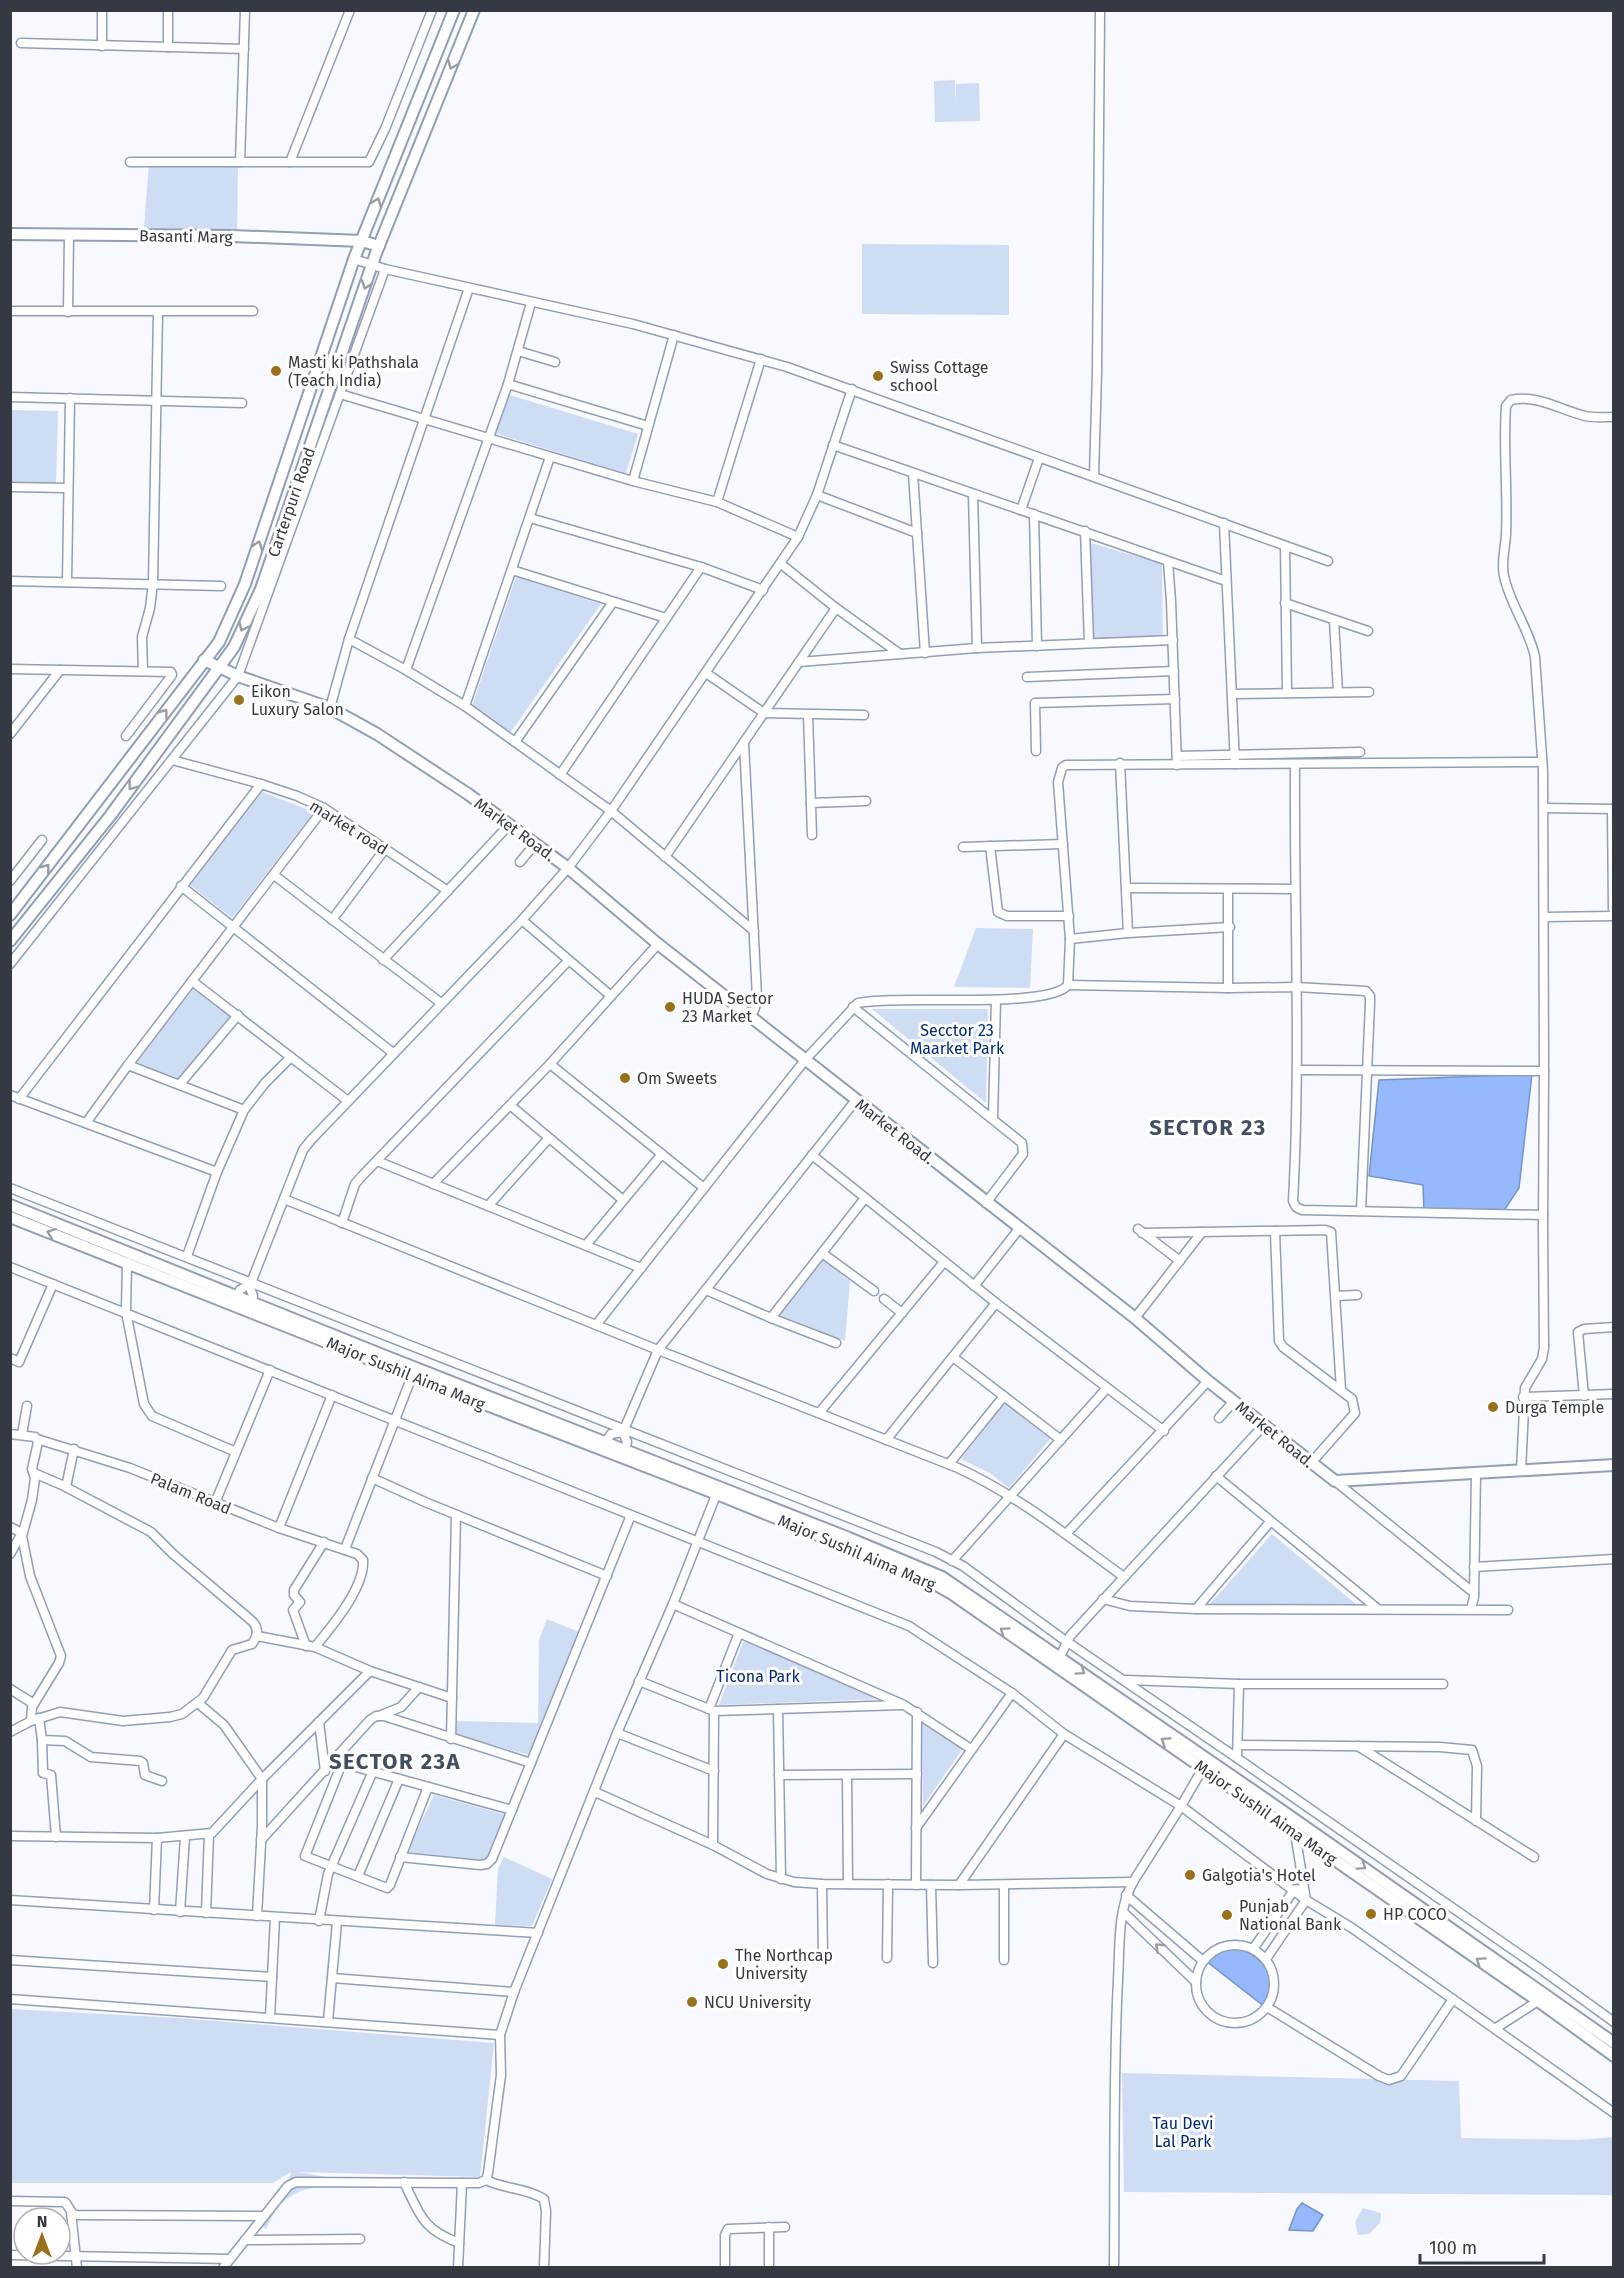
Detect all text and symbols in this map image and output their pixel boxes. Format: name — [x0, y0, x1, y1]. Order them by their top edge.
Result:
one-way arrow — [447, 58, 459, 69]
one-way arrow — [370, 197, 382, 208]
street label: Basanti Marg — [139, 226, 234, 247]
one-way arrow — [360, 279, 373, 290]
place label: Masti ki Pathshala (Teach India) — [288, 353, 419, 390]
place label: Swiss Cottage school — [890, 358, 988, 395]
marker: Masti ki Pathshala (Teach India) — [269, 364, 283, 378]
marker: Swiss Cottage school — [871, 369, 885, 383]
street label: Carterpuri Road — [264, 445, 319, 560]
one-way arrow — [251, 540, 264, 551]
one-way arrow — [239, 620, 251, 631]
place label: Eikon Luxury Salon — [251, 682, 344, 719]
marker: Eikon Luxury Salon — [232, 693, 246, 707]
one-way arrow — [157, 709, 168, 720]
one-way arrow — [128, 780, 139, 791]
street label: Market Road. — [471, 794, 559, 865]
street label: market road — [306, 796, 391, 859]
one-way arrow — [39, 864, 50, 875]
place label: HUDA Sector 23 Market — [682, 989, 774, 1026]
marker: HUDA Sector 23 Market — [663, 1000, 677, 1014]
park label: Secctor 23 Maarket Park — [910, 1021, 1005, 1058]
place label: Om Sweets — [637, 1069, 717, 1088]
marker: Om Sweets — [618, 1071, 632, 1085]
street label: Market Road. — [851, 1095, 938, 1168]
district label: SECTOR 23 — [1149, 1114, 1267, 1141]
one-way arrow — [47, 1227, 57, 1240]
street label: Major Sushil Aima Marg — [324, 1333, 488, 1414]
street label: Market Road. — [1232, 1397, 1318, 1472]
place label: Durga Temple — [1505, 1398, 1604, 1417]
marker: Durga Temple — [1486, 1400, 1500, 1414]
street label: Palam Road — [148, 1469, 234, 1518]
street label: Major Sushil Aima Marg — [775, 1511, 939, 1595]
one-way arrow — [1000, 1627, 1011, 1638]
one-way arrow — [1075, 1664, 1086, 1675]
park label: Ticona Park — [716, 1667, 800, 1686]
one-way arrow — [1161, 1737, 1171, 1749]
district label: SECTOR 23A — [329, 1748, 461, 1775]
street label: Major Sushil Aima Marg — [1191, 1756, 1341, 1869]
one-way arrow — [1356, 1859, 1367, 1870]
place label: Galgotia's Hotel — [1202, 1866, 1316, 1885]
marker: Galgotia's Hotel — [1183, 1868, 1197, 1882]
place label: Punjab National Bank — [1239, 1897, 1342, 1934]
place label: HP COCO — [1383, 1905, 1447, 1924]
marker: HP COCO — [1364, 1907, 1378, 1921]
marker: Punjab National Bank — [1220, 1908, 1234, 1922]
one-way arrow — [1156, 1943, 1166, 1954]
place label: The Northcap University — [735, 1946, 833, 1983]
marker: The Northcap University — [716, 1957, 730, 1971]
one-way arrow — [1476, 1957, 1487, 1968]
place label: NCU University — [704, 1993, 811, 2012]
marker: NCU University — [685, 1995, 699, 2009]
park label: Tau Devi Lal Park — [1152, 2114, 1214, 2151]
north arrow — [12, 2206, 72, 2266]
text: N — [37, 2212, 47, 2231]
scale bar — [1420, 2227, 1544, 2265]
text: 100 m — [1429, 2237, 1477, 2259]

